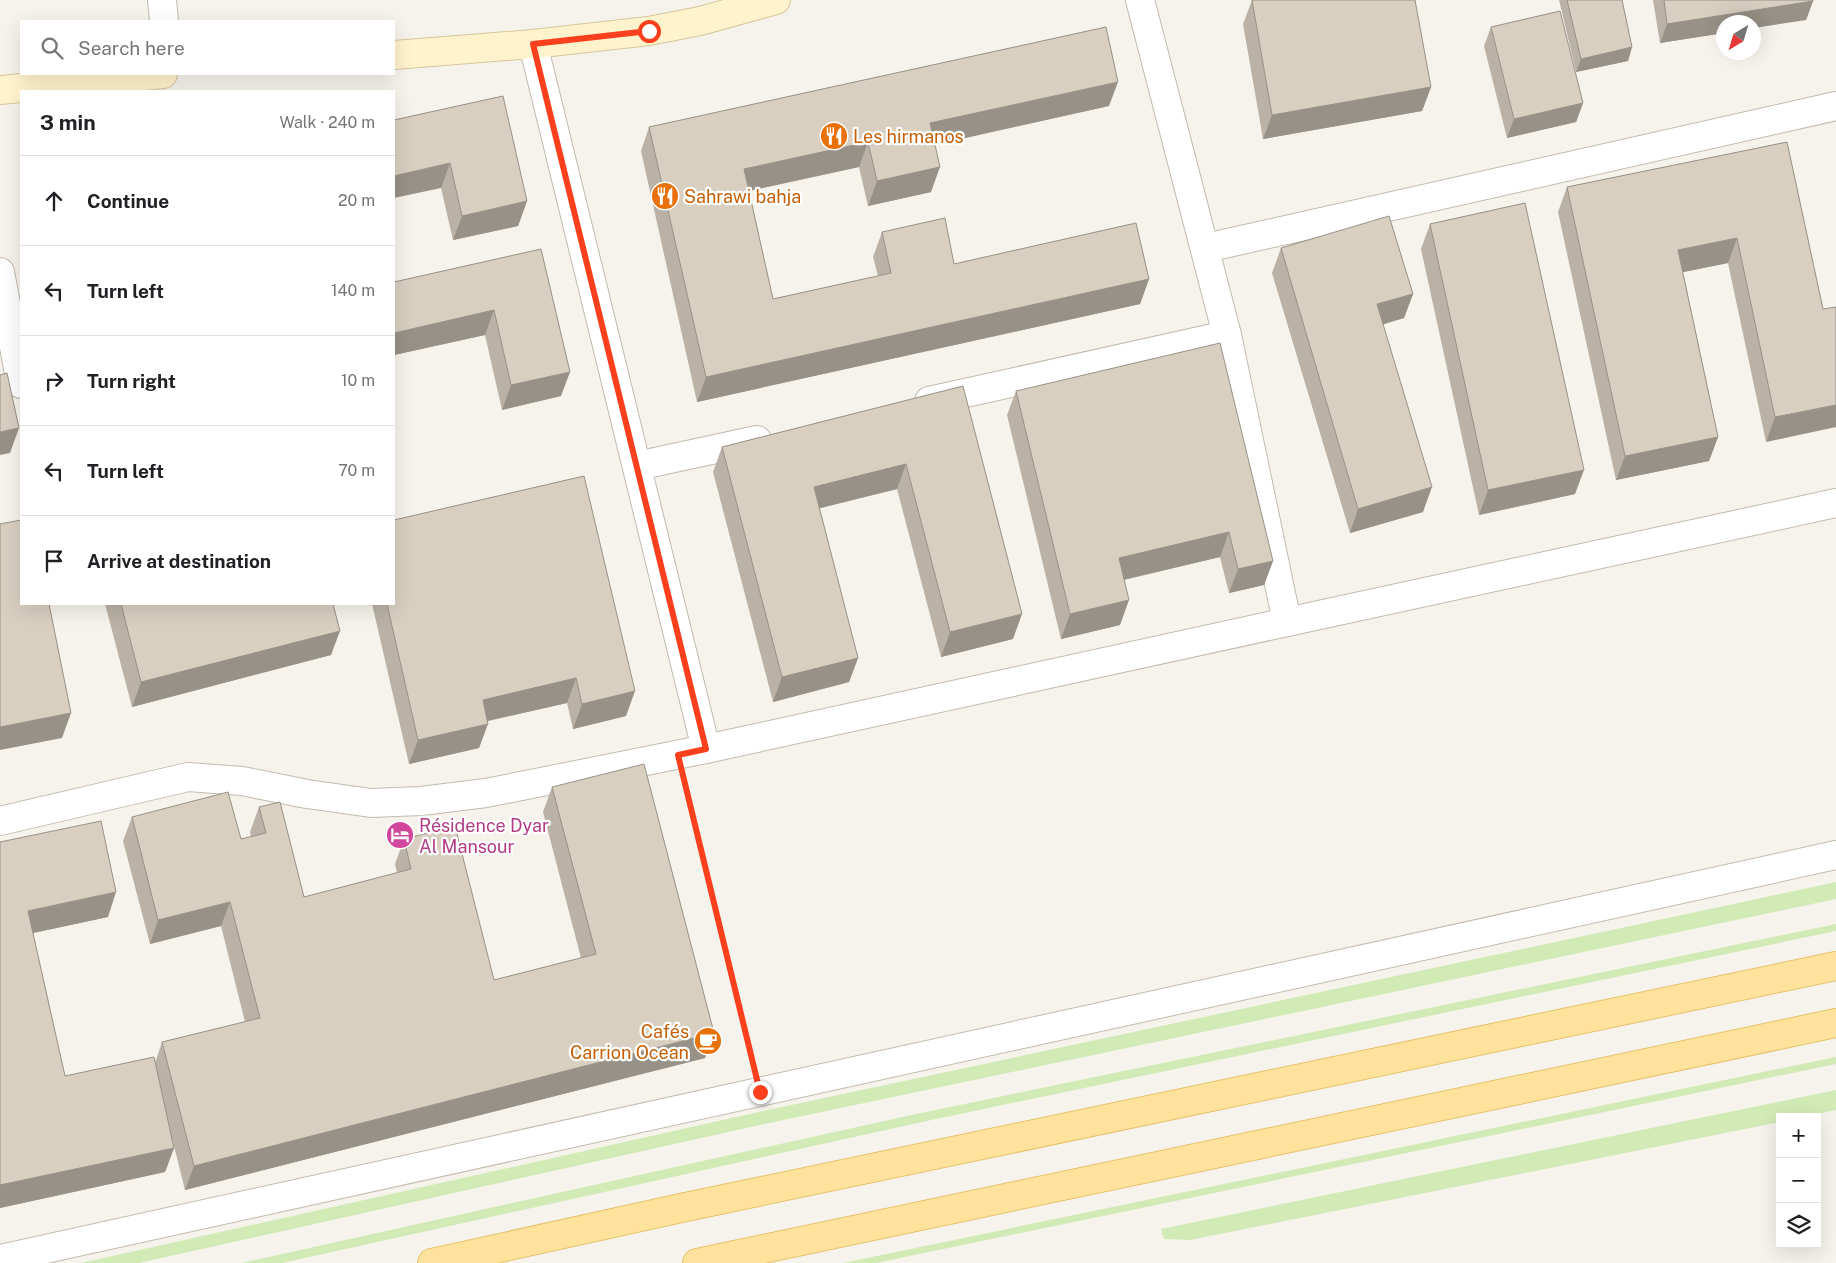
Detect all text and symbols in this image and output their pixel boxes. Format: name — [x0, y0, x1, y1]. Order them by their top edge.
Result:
north arrow — [1716, 15, 1761, 60]
search box — [20, 20, 395, 75]
route start — [638, 20, 661, 43]
icon: search — [38, 34, 66, 62]
text: Search here — [78, 37, 185, 59]
text: 3 min — [40, 110, 96, 135]
text: Walk · 240 m — [279, 113, 375, 132]
restaurant icon: Les hirmanos — [819, 121, 849, 151]
place label: Les hirmanos — [853, 126, 964, 147]
restaurant icon: Sahrawi bahja — [650, 181, 680, 211]
place label: Sahrawi bahja — [684, 186, 801, 207]
icon: ahead — [40, 187, 68, 215]
text: Continue — [87, 190, 169, 212]
text: 20 m — [338, 191, 375, 210]
icon: left — [40, 277, 68, 305]
text: Turn left — [87, 280, 164, 302]
text: 140 m — [331, 281, 375, 300]
icon: right — [40, 367, 68, 395]
text: Turn right — [87, 370, 176, 392]
text: 10 m — [341, 371, 375, 390]
icon: left — [40, 457, 68, 485]
text: Turn left — [87, 460, 164, 482]
text: 70 m — [338, 461, 375, 480]
icon: arrive — [40, 547, 68, 575]
text: Arrive at destination — [87, 550, 271, 572]
place label: Résidence Dyar Al Mansour — [419, 815, 549, 857]
hotel icon: Résidence Dyar Al Mansour — [385, 820, 415, 850]
place label: Cafés Carrion Ocean — [570, 1021, 689, 1063]
cafe icon: Cafés Carrion Ocean — [693, 1026, 723, 1056]
route end — [749, 1081, 772, 1104]
map controls — [1776, 1113, 1821, 1248]
button: + — [1776, 1113, 1821, 1158]
button: − — [1776, 1158, 1821, 1203]
button: layers — [1776, 1203, 1821, 1248]

